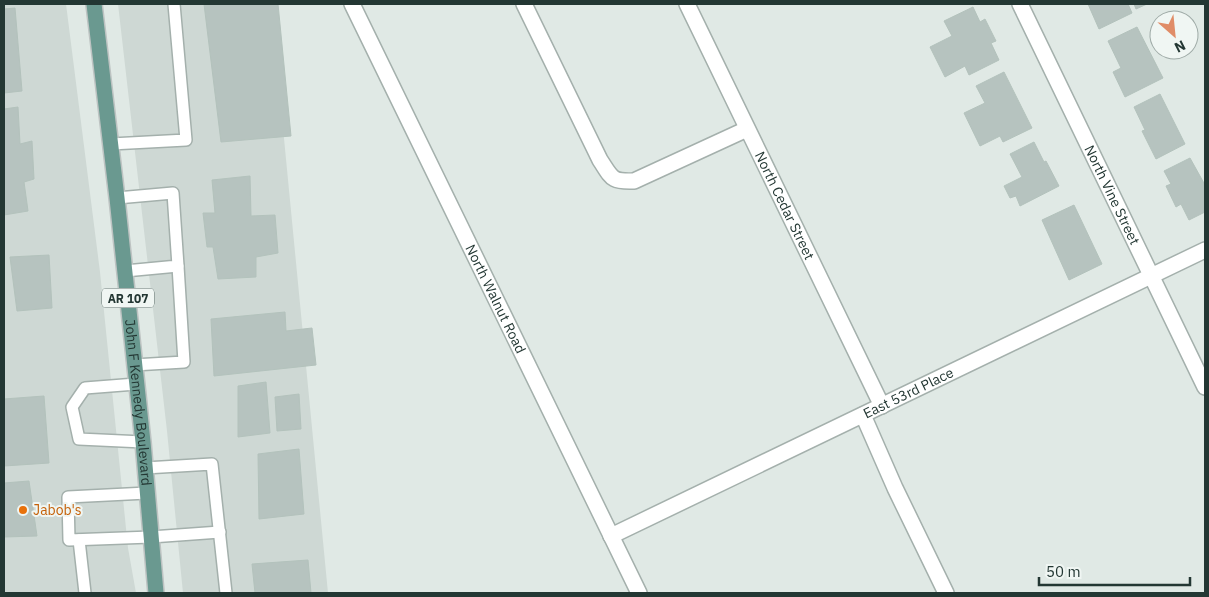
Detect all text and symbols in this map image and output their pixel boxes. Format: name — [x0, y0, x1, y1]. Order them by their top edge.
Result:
north arrow — [1149, 10, 1199, 60]
text: N — [1171, 36, 1189, 57]
street label: North Vine Street — [1080, 142, 1144, 248]
street label: North Cedar Street — [751, 149, 819, 263]
street label: North Walnut Road — [461, 241, 530, 356]
road number: AR 107 — [102, 288, 154, 308]
street label: John F Kennedy Boulevard — [121, 318, 156, 487]
street label: East 53rd Place — [860, 363, 957, 422]
place label: Jabob's — [33, 501, 82, 519]
marker: Jabob's — [17, 504, 29, 516]
scale bar — [1039, 554, 1190, 586]
text: 50 m — [1046, 562, 1081, 581]

